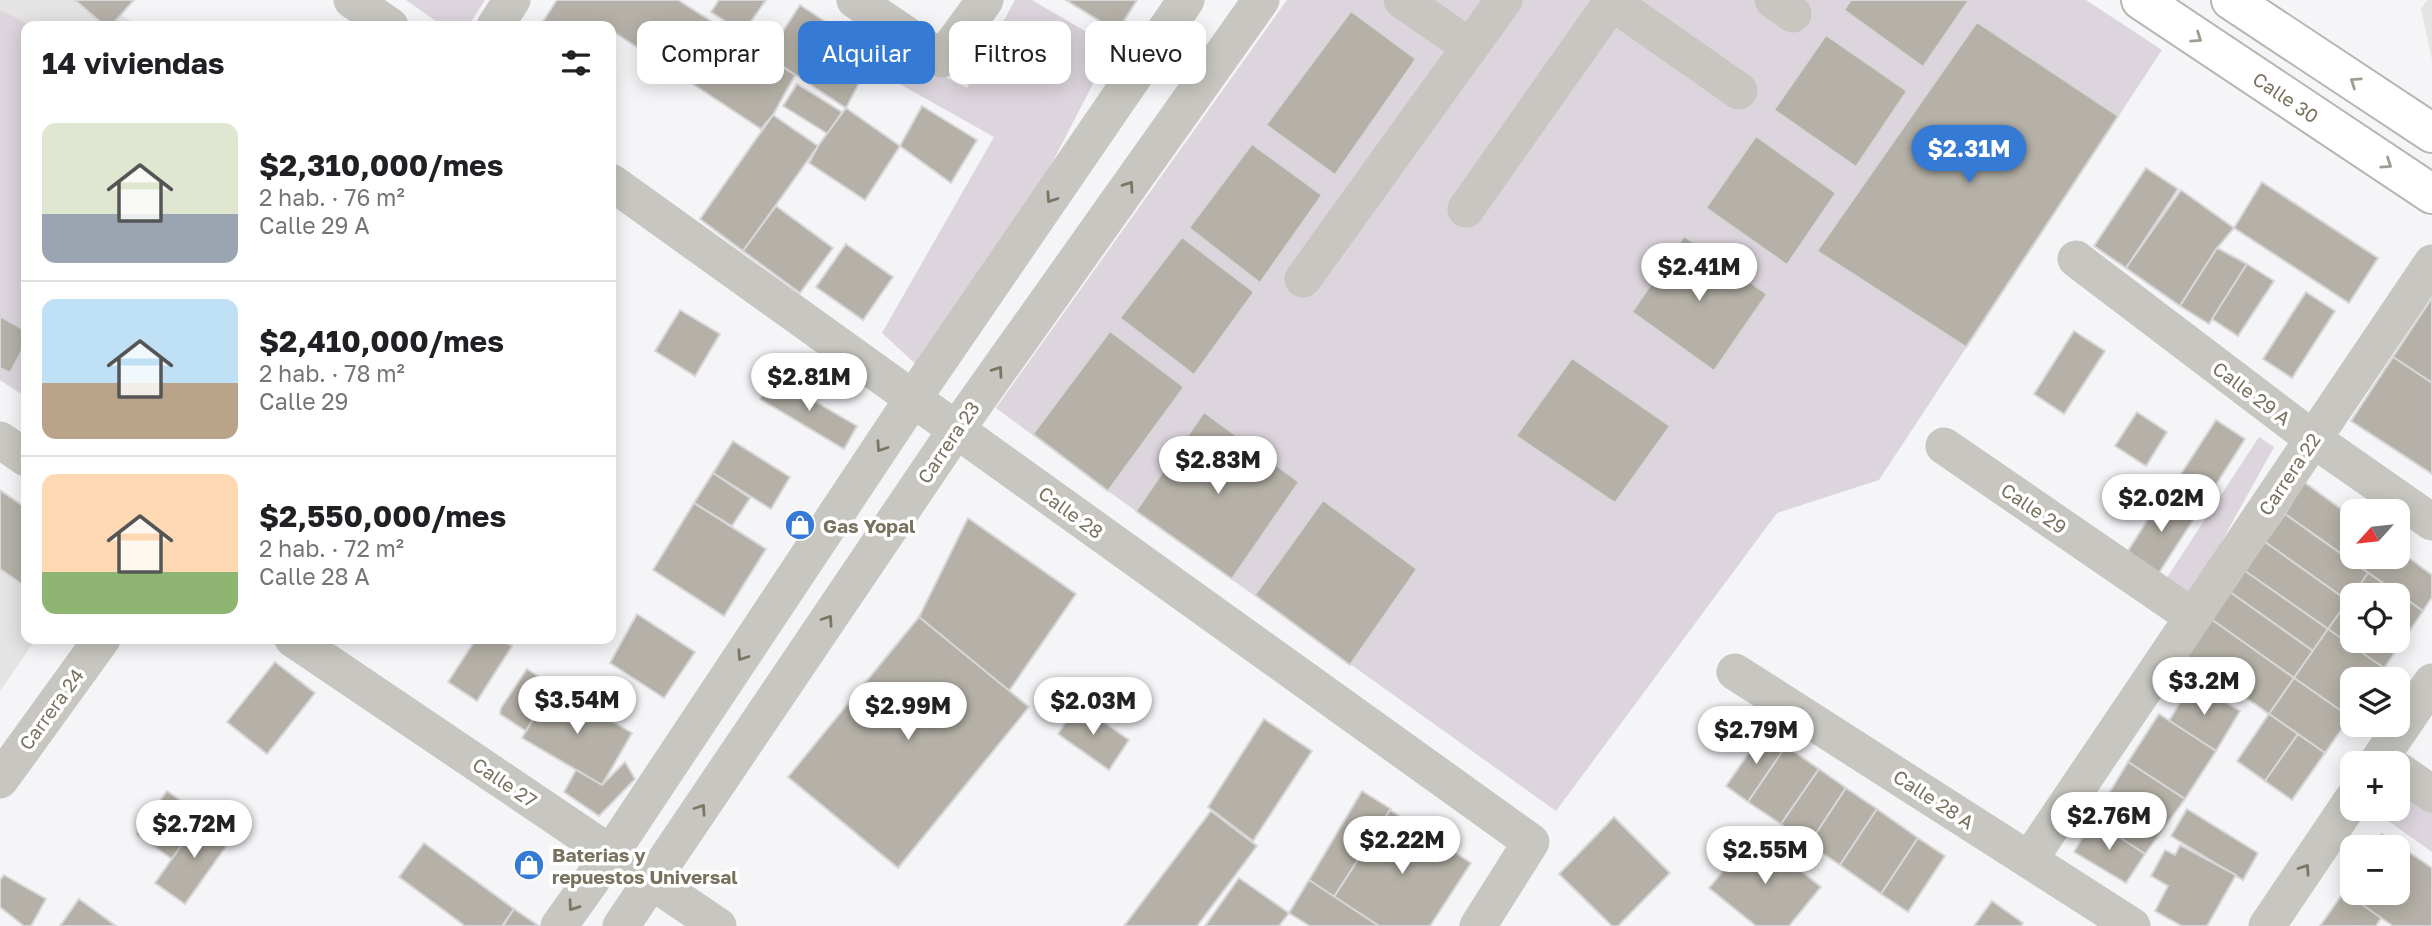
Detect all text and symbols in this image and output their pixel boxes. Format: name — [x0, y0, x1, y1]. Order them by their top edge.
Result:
chip: Comprar — [637, 21, 784, 84]
chip: Alquilar — [798, 21, 935, 84]
chip: Filtros — [949, 21, 1071, 84]
chip: Nuevo — [1085, 21, 1206, 84]
one-way arrow — [2190, 30, 2203, 43]
icon: filters — [557, 44, 595, 82]
text: 14 viviendas — [42, 45, 225, 81]
street label: Calle 30 — [2249, 67, 2323, 127]
one-way arrow — [2349, 77, 2362, 90]
pin: $2.31M — [1912, 125, 2026, 185]
text: $2.31M — [1927, 134, 2011, 162]
text: $2,310,000/mes — [259, 147, 504, 183]
icon: home — [98, 151, 182, 235]
one-way arrow — [2379, 155, 2392, 168]
one-way arrow — [1121, 181, 1133, 194]
text: 2 hab. · 76 m² — [259, 183, 405, 211]
one-way arrow — [1046, 190, 1059, 203]
text: Calle 29 A — [259, 211, 370, 239]
pin: $2.41M — [1642, 244, 1756, 303]
text: $2.41M — [1657, 252, 1741, 280]
text: $2,410,000/mes — [259, 323, 504, 359]
icon: home — [98, 327, 182, 411]
pin: $2.81M — [752, 354, 866, 413]
street label: Calle 29 A — [2209, 356, 2296, 430]
text: 2 hab. · 78 m² — [259, 359, 405, 387]
text: $2.81M — [767, 362, 851, 390]
one-way arrow — [990, 366, 1002, 379]
text: Calle 29 — [259, 387, 348, 415]
street label: Carrera 23 — [912, 397, 984, 487]
street label: Carrera 22 — [2253, 429, 2325, 519]
pin: $2.83M — [1161, 436, 1275, 496]
one-way arrow — [876, 439, 889, 452]
text: $2.83M — [1175, 445, 1261, 473]
pin: $2.02M — [2104, 475, 2218, 534]
street label: Calle 29 — [1997, 478, 2071, 538]
street label: Calle 28 — [1034, 481, 1108, 543]
text: $2.02M — [2118, 483, 2204, 511]
text: $2,550,000/mes — [259, 498, 506, 534]
north arrow — [2340, 499, 2410, 569]
map controls — [2340, 499, 2410, 905]
icon: home — [98, 502, 182, 586]
shop icon: Gas Yopal — [783, 508, 817, 542]
place label: Gas Yopal — [823, 514, 915, 537]
text: 2 hab. · 72 m² — [259, 534, 404, 562]
text: Calle 28 A — [259, 562, 370, 590]
button: locate — [2340, 583, 2410, 653]
one-way arrow — [820, 615, 832, 628]
one-way arrow — [737, 649, 750, 662]
pin: $3.2M — [2155, 658, 2253, 717]
street label: Carrera 24 — [14, 664, 88, 754]
text: $3.2M — [2168, 666, 2240, 694]
button: layers — [2340, 667, 2410, 737]
pin: $3.54M — [520, 676, 634, 736]
pin: $2.03M — [1036, 678, 1150, 737]
pin: $2.99M — [851, 682, 965, 742]
text: $3.54M — [534, 685, 620, 713]
text: $2.03M — [1050, 686, 1136, 714]
text: $2.99M — [865, 691, 951, 719]
pin: $2.79M — [1699, 706, 1813, 766]
text: $2.79M — [1714, 715, 1798, 743]
button: + — [2340, 751, 2410, 821]
street label: Calle 27 — [469, 752, 541, 812]
street label: Calle 28 A — [1889, 764, 1979, 834]
pin: $2.76M — [2052, 792, 2166, 852]
pin: $2.72M — [137, 800, 251, 860]
text: $2.76M — [2067, 801, 2151, 829]
one-way arrow — [693, 803, 706, 816]
text: $2.72M — [152, 809, 236, 837]
pin: $2.22M — [1345, 816, 1459, 876]
text: $2.22M — [1359, 825, 1445, 853]
pin: $2.55M — [1708, 826, 1822, 886]
text: $2.55M — [1722, 835, 1808, 863]
button: − — [2340, 835, 2410, 905]
place label: Baterias y repuestos Universal — [552, 843, 738, 888]
shop icon: Baterias y repuestos Universal — [512, 848, 546, 882]
one-way arrow — [2297, 864, 2310, 877]
one-way arrow — [569, 898, 582, 911]

